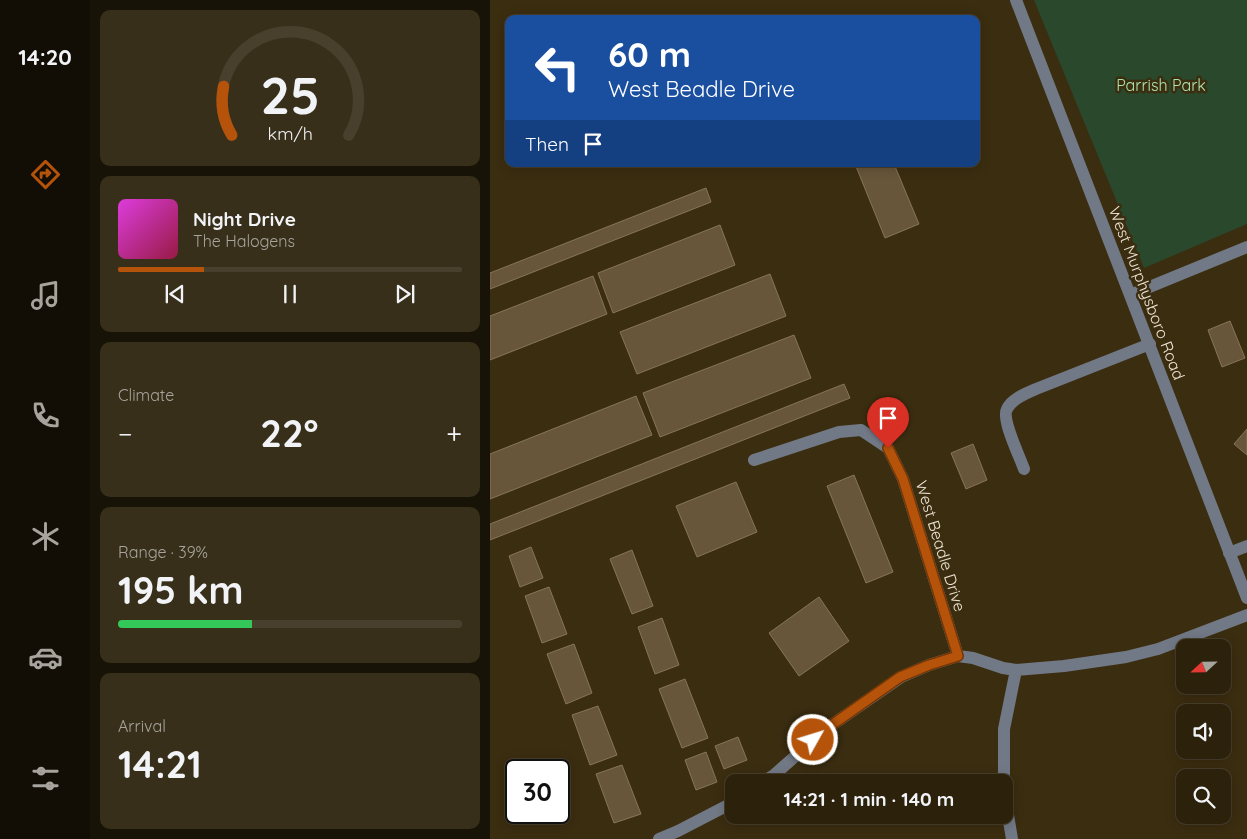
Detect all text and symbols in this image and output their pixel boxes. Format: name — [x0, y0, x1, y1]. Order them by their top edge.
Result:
text: 60 m — [608, 32, 691, 76]
icon: left — [525, 35, 590, 100]
text: 14:20 — [18, 43, 72, 71]
text: 25 — [260, 62, 320, 127]
text: West Beadle Drive — [608, 75, 795, 103]
park label: Parrish Park — [1116, 75, 1206, 95]
text: km/h — [267, 122, 313, 144]
icon: arrive — [579, 130, 607, 158]
text: Then — [525, 132, 569, 156]
icon: directions — [28, 157, 63, 192]
street label: West Murphysboro Road — [1105, 203, 1189, 383]
text: Night Drive — [193, 207, 296, 231]
text: The Halogens — [193, 231, 295, 251]
icon: music — [28, 278, 63, 313]
icon: previous — [161, 280, 189, 308]
icon: pause — [276, 280, 304, 308]
icon: next — [391, 280, 419, 308]
text: Climate — [118, 385, 174, 405]
pin — [867, 397, 909, 448]
icon: phone — [28, 398, 63, 433]
icon: arrive — [874, 404, 902, 432]
text: 22° — [260, 409, 318, 457]
text: − — [118, 416, 133, 451]
text: + — [446, 416, 462, 451]
street label: West Beadle Drive — [912, 478, 970, 614]
icon: climate — [28, 519, 63, 554]
text: Range · 39% — [118, 542, 208, 562]
text: 195 km — [118, 566, 244, 614]
north arrow — [1176, 639, 1231, 694]
map controls — [1176, 639, 1231, 824]
icon: car — [28, 640, 63, 675]
button: sound — [1176, 704, 1231, 759]
position arrow — [786, 713, 838, 765]
text: Arrival — [118, 716, 166, 736]
text: 14:21 — [118, 740, 202, 788]
speed limit sign: 30 — [505, 759, 570, 824]
icon: filters — [28, 761, 63, 796]
button: search — [1176, 769, 1231, 824]
text: 14:21 · 1 min · 140 m — [784, 787, 954, 811]

